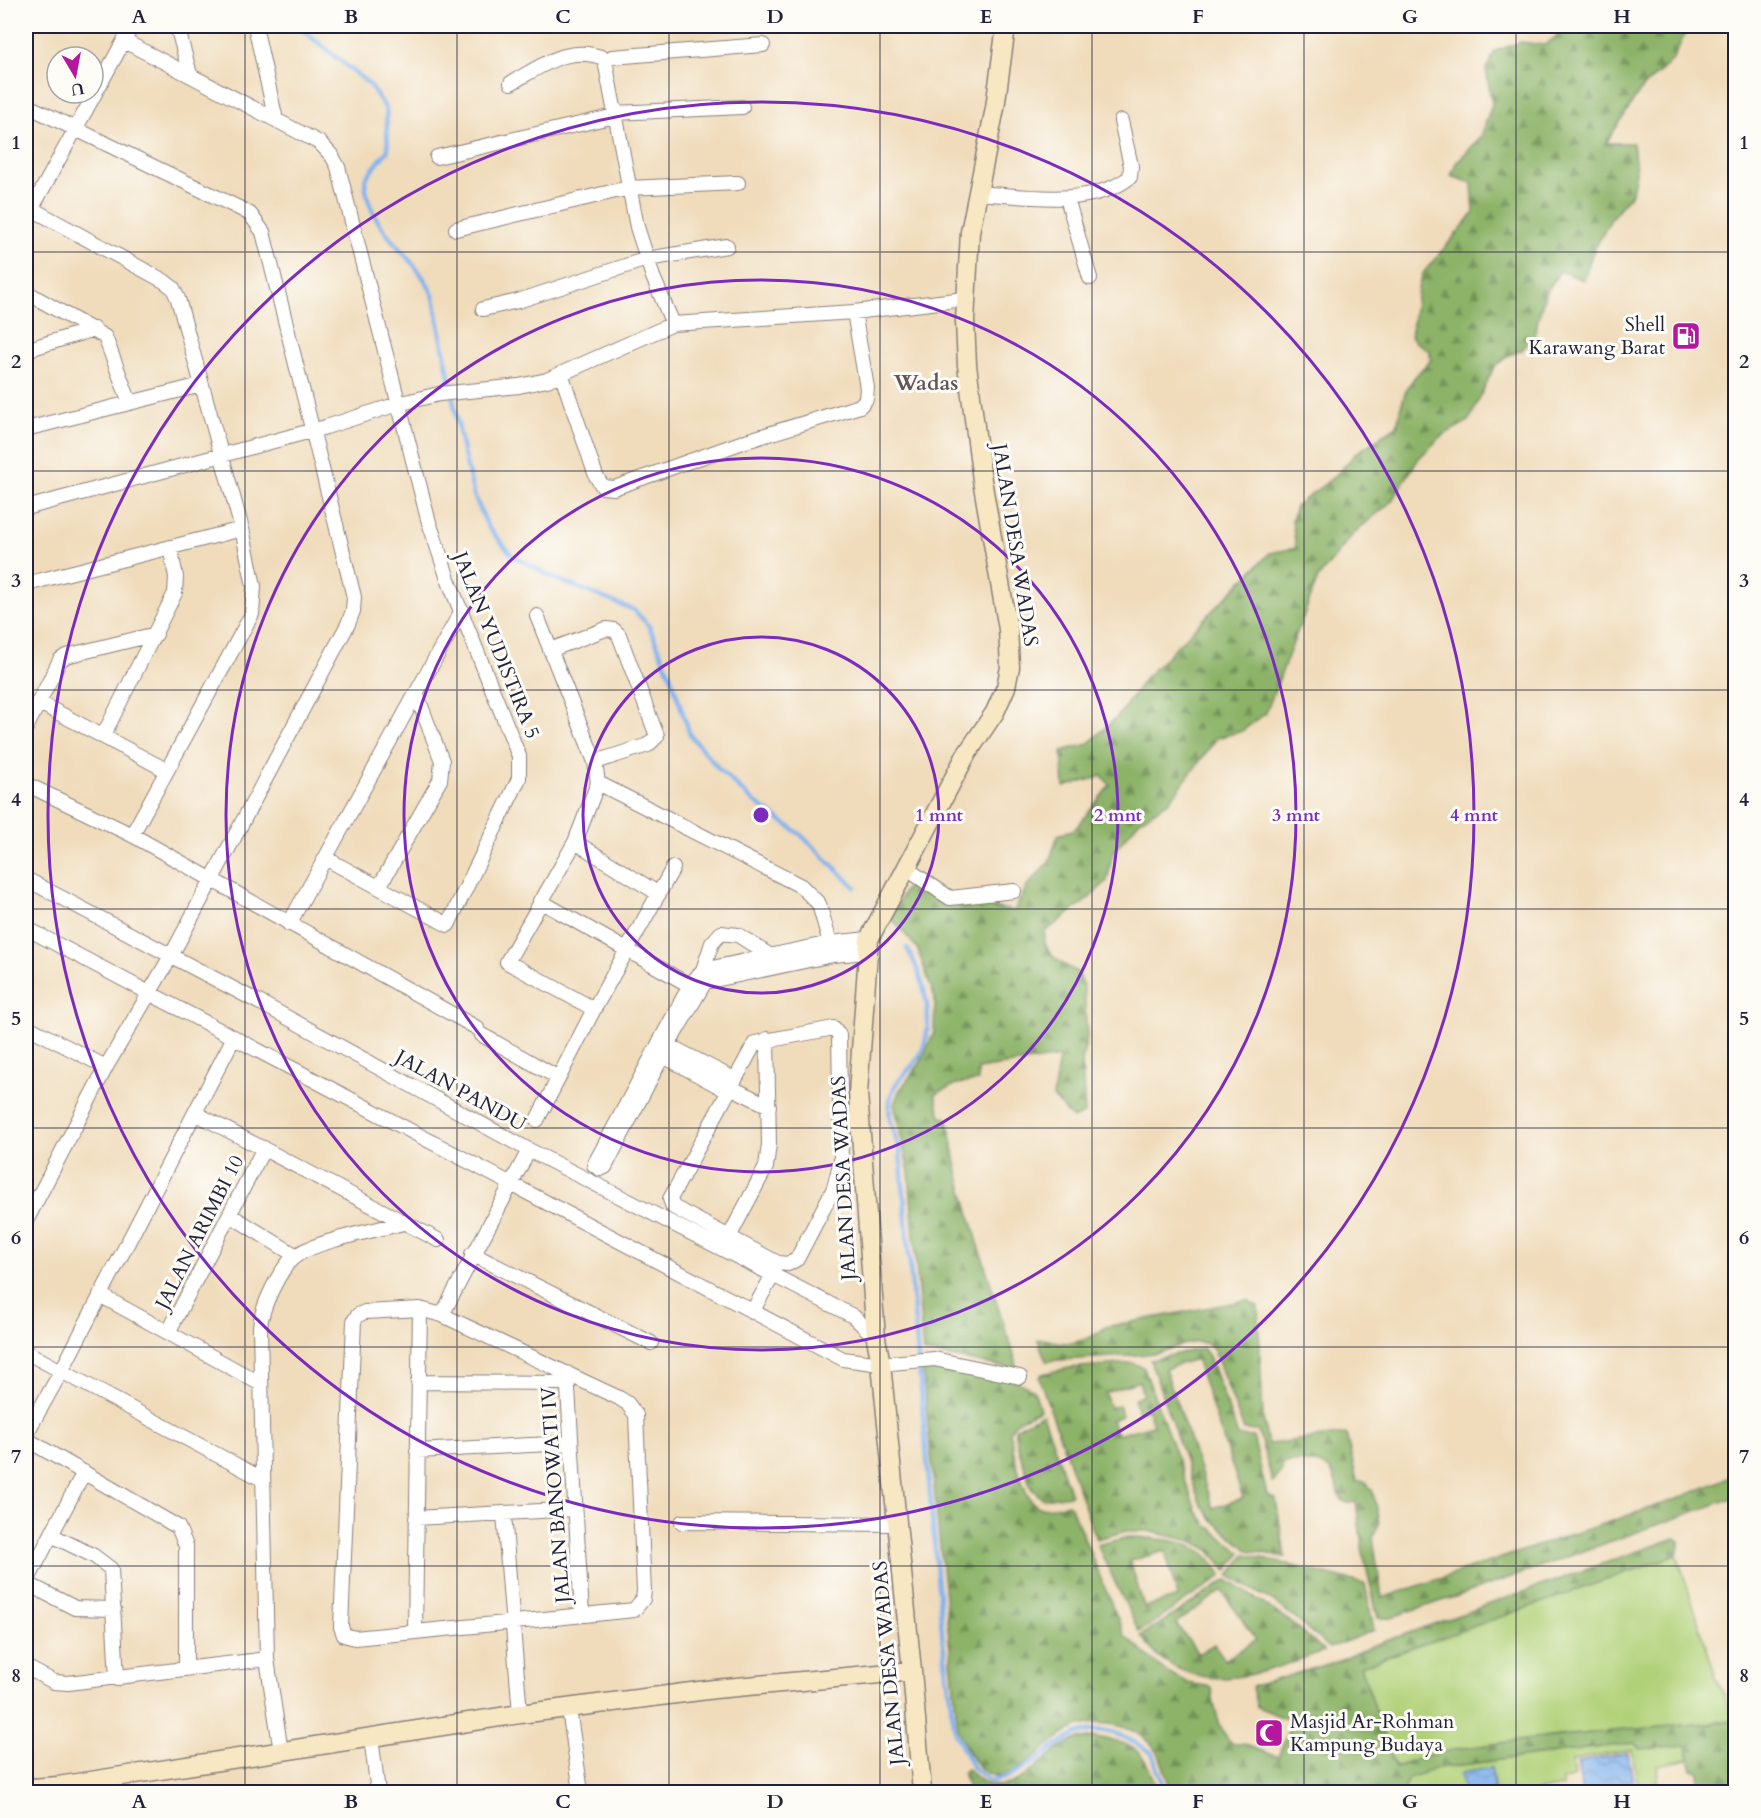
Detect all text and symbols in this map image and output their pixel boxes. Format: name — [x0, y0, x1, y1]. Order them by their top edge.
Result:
text: A — [131, 3, 147, 30]
text: B — [344, 3, 358, 30]
text: C — [555, 3, 571, 30]
text: D — [766, 3, 784, 30]
text: E — [980, 3, 992, 30]
text: F — [1192, 3, 1204, 30]
text: G — [1402, 3, 1418, 30]
text: H — [1613, 3, 1631, 30]
north arrow — [45, 45, 105, 105]
text: U — [69, 77, 86, 101]
text: 1 — [11, 129, 21, 156]
text: 1 — [1739, 129, 1749, 156]
place label: Shell Karawang Barat — [1528, 311, 1666, 361]
fuel station icon: Shell Karawang Barat — [1670, 320, 1702, 352]
text: 2 — [11, 348, 21, 375]
text: 2 — [1739, 348, 1749, 375]
district label: Wadas — [892, 368, 959, 398]
street label: JALAN DESA WADAS — [986, 439, 1045, 648]
street label: JALAN YUDISTIRA 5 — [446, 545, 546, 743]
text: 3 — [11, 567, 21, 594]
text: 3 — [1739, 567, 1749, 594]
text: 4 — [11, 786, 21, 813]
text: 4 — [1739, 786, 1749, 813]
text: 1 mnt — [915, 803, 964, 828]
text: 2 mnt — [1094, 803, 1143, 828]
text: 3 mnt — [1272, 803, 1321, 828]
text: 4 mnt — [1450, 803, 1499, 828]
centre of rings — [751, 805, 771, 825]
text: 5 — [11, 1005, 21, 1032]
text: 5 — [1739, 1005, 1749, 1032]
street label: JALAN PANDU — [388, 1042, 531, 1138]
street label: JALAN DESA WADAS — [825, 1075, 862, 1284]
street label: JALAN ARIMBI 10 — [148, 1150, 250, 1317]
text: 6 — [11, 1224, 21, 1251]
text: 6 — [1739, 1224, 1749, 1251]
street label: JALAN BANOWATI IV — [534, 1386, 577, 1607]
text: 7 — [11, 1443, 21, 1470]
text: 7 — [1739, 1443, 1749, 1470]
street label: JALAN DESA WADAS — [866, 1560, 911, 1769]
text: 8 — [11, 1662, 21, 1689]
text: 8 — [1739, 1662, 1749, 1689]
place label: Masjid Ar-Rohman Kampung Budaya — [1290, 1708, 1455, 1758]
mosque icon: Masjid Ar-Rohman Kampung Budaya — [1253, 1717, 1285, 1749]
text: A — [131, 1788, 147, 1815]
text: B — [344, 1788, 358, 1815]
text: C — [555, 1788, 571, 1815]
text: D — [766, 1788, 784, 1815]
text: E — [980, 1788, 992, 1815]
text: F — [1192, 1788, 1204, 1815]
text: G — [1402, 1788, 1418, 1815]
text: H — [1613, 1788, 1631, 1815]

